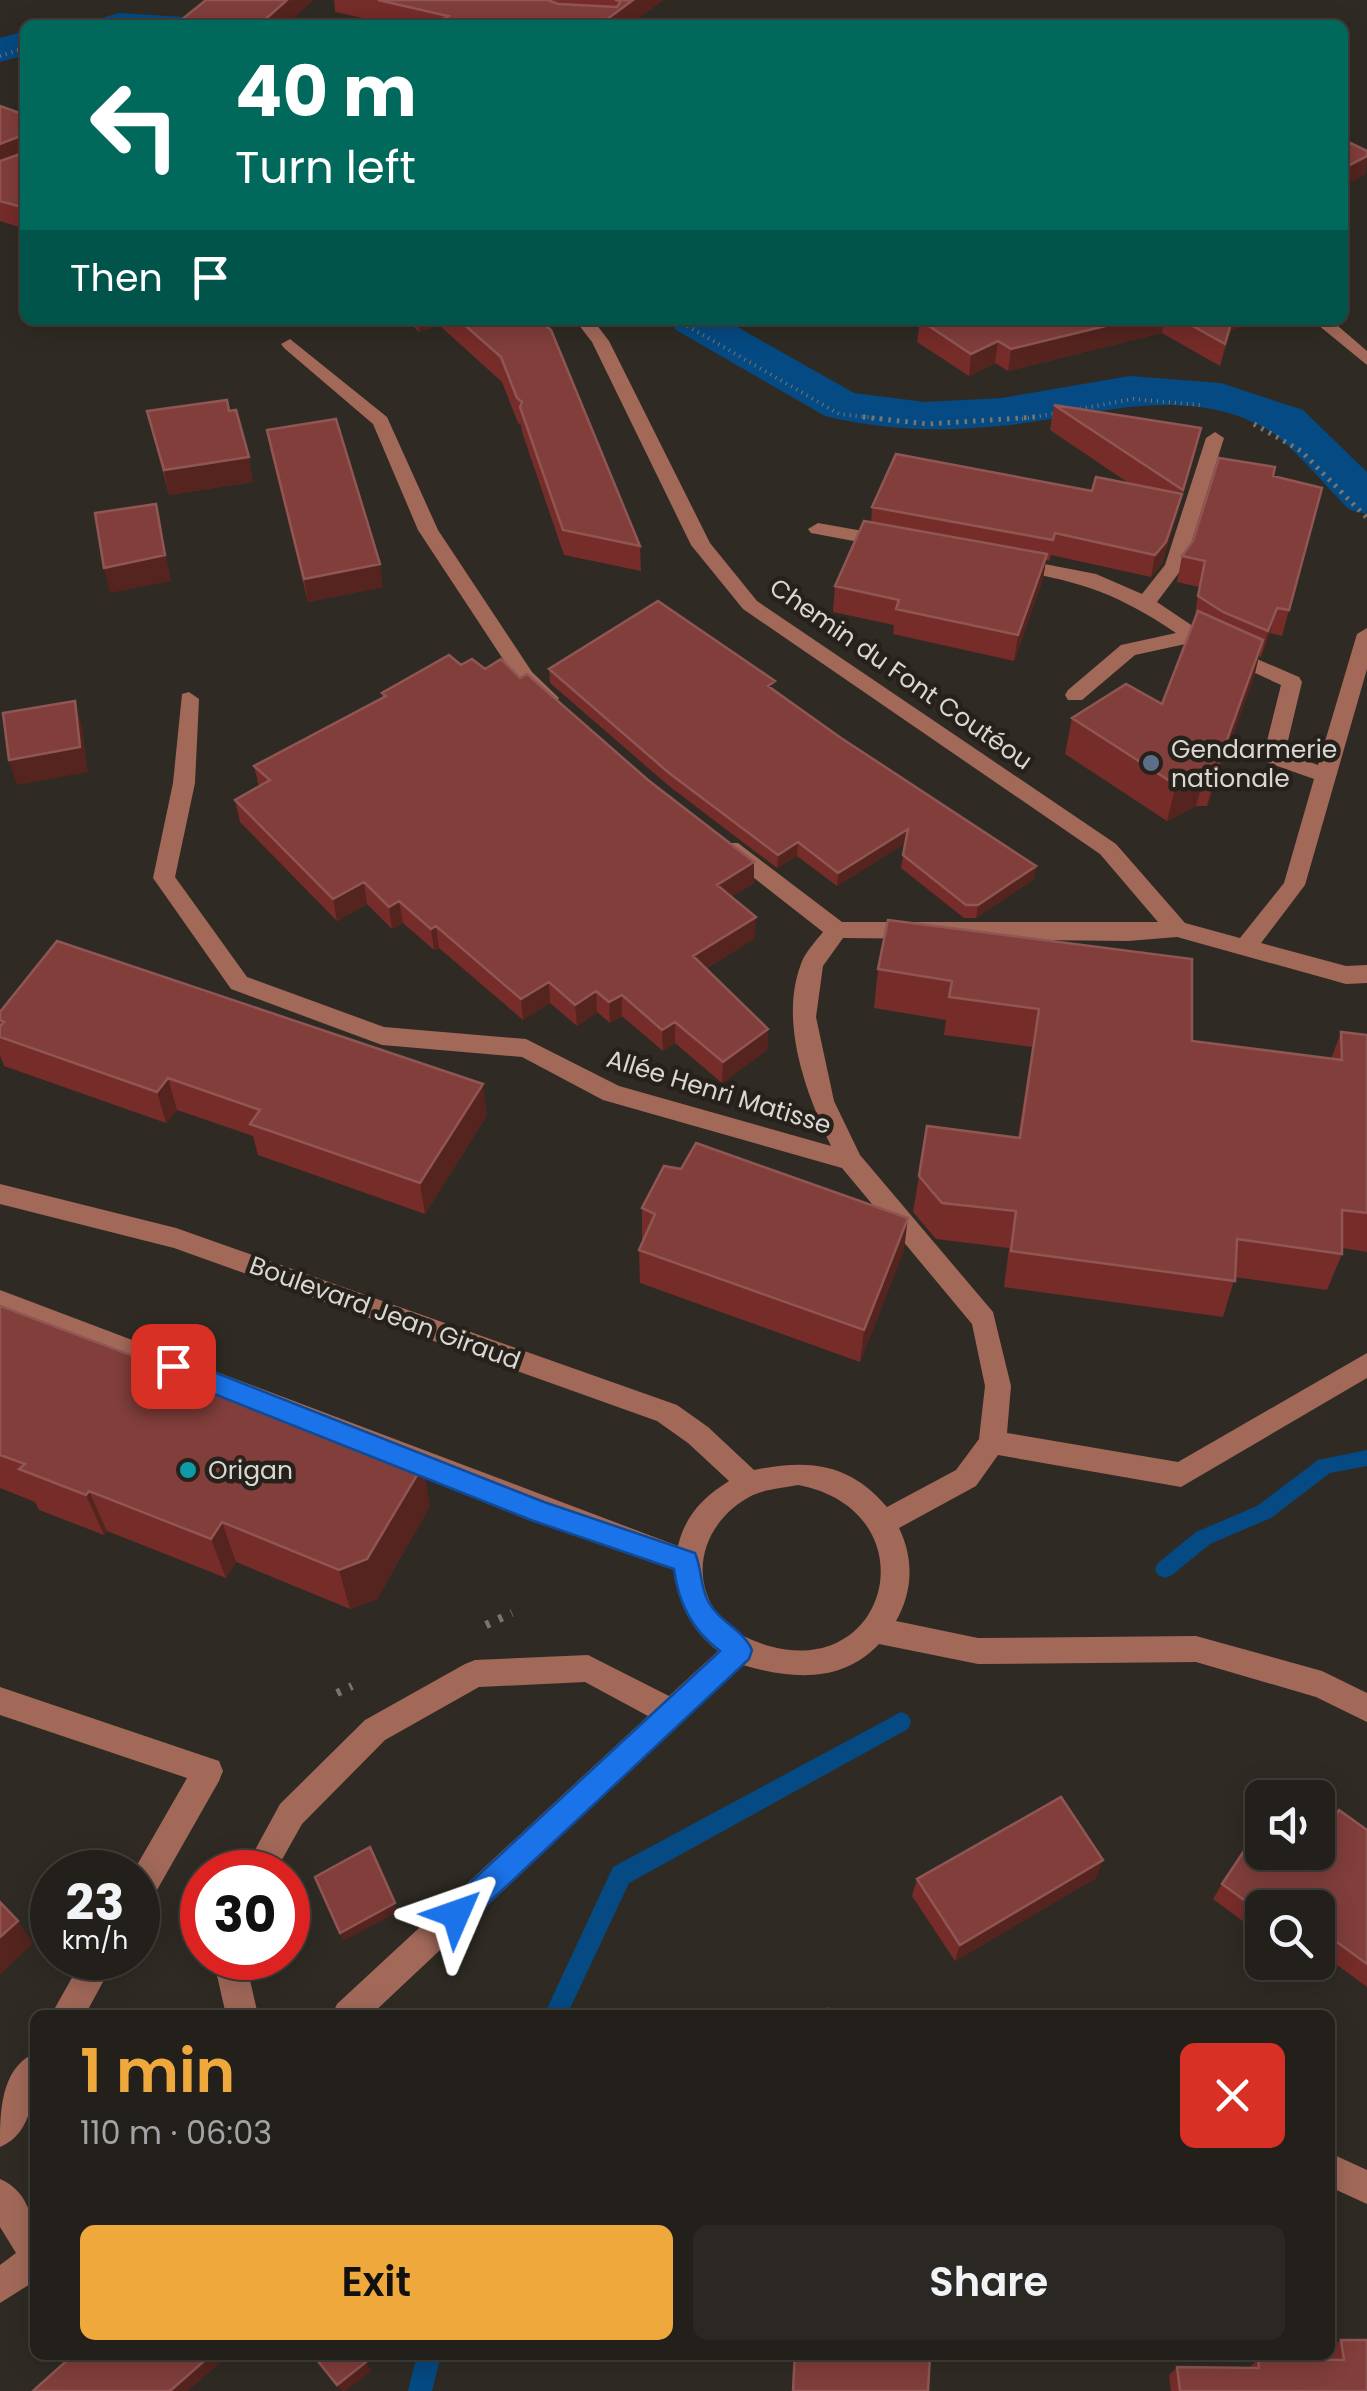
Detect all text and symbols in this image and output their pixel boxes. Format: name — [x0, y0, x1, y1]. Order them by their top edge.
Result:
text: 40 m — [235, 42, 417, 141]
icon: left — [70, 60, 200, 190]
text: Turn left — [235, 136, 416, 199]
icon: arrive — [183, 250, 238, 305]
text: Then — [70, 251, 163, 304]
street label: Chemin du Font Coutéou — [763, 570, 1039, 778]
place label: Gendarmerie nationale — [1171, 732, 1337, 796]
marker: Gendarmerie nationale — [1140, 752, 1162, 774]
street label: Allée Henri Matisse — [602, 1041, 836, 1143]
street label: Boulevard Jean Giraud — [245, 1248, 525, 1378]
pin — [131, 1324, 216, 1409]
icon: arrive — [146, 1339, 201, 1394]
place label: Origan — [208, 1453, 293, 1488]
marker: Origan — [177, 1459, 199, 1481]
map controls — [1245, 1780, 1335, 1980]
button: sound — [1245, 1780, 1335, 1870]
speed limit sign: 30 — [180, 1850, 310, 1980]
position arrow — [404, 1862, 508, 1966]
text: 23 — [66, 1867, 124, 1938]
button: search — [1245, 1890, 1335, 1980]
text: km/h — [62, 1923, 128, 1958]
text: 1 min — [80, 2029, 235, 2113]
button: close — [1180, 2043, 1285, 2148]
text: 110 m · 06:03 — [80, 2110, 272, 2155]
button: Exit — [80, 2225, 673, 2340]
button: Share — [693, 2225, 1285, 2340]

